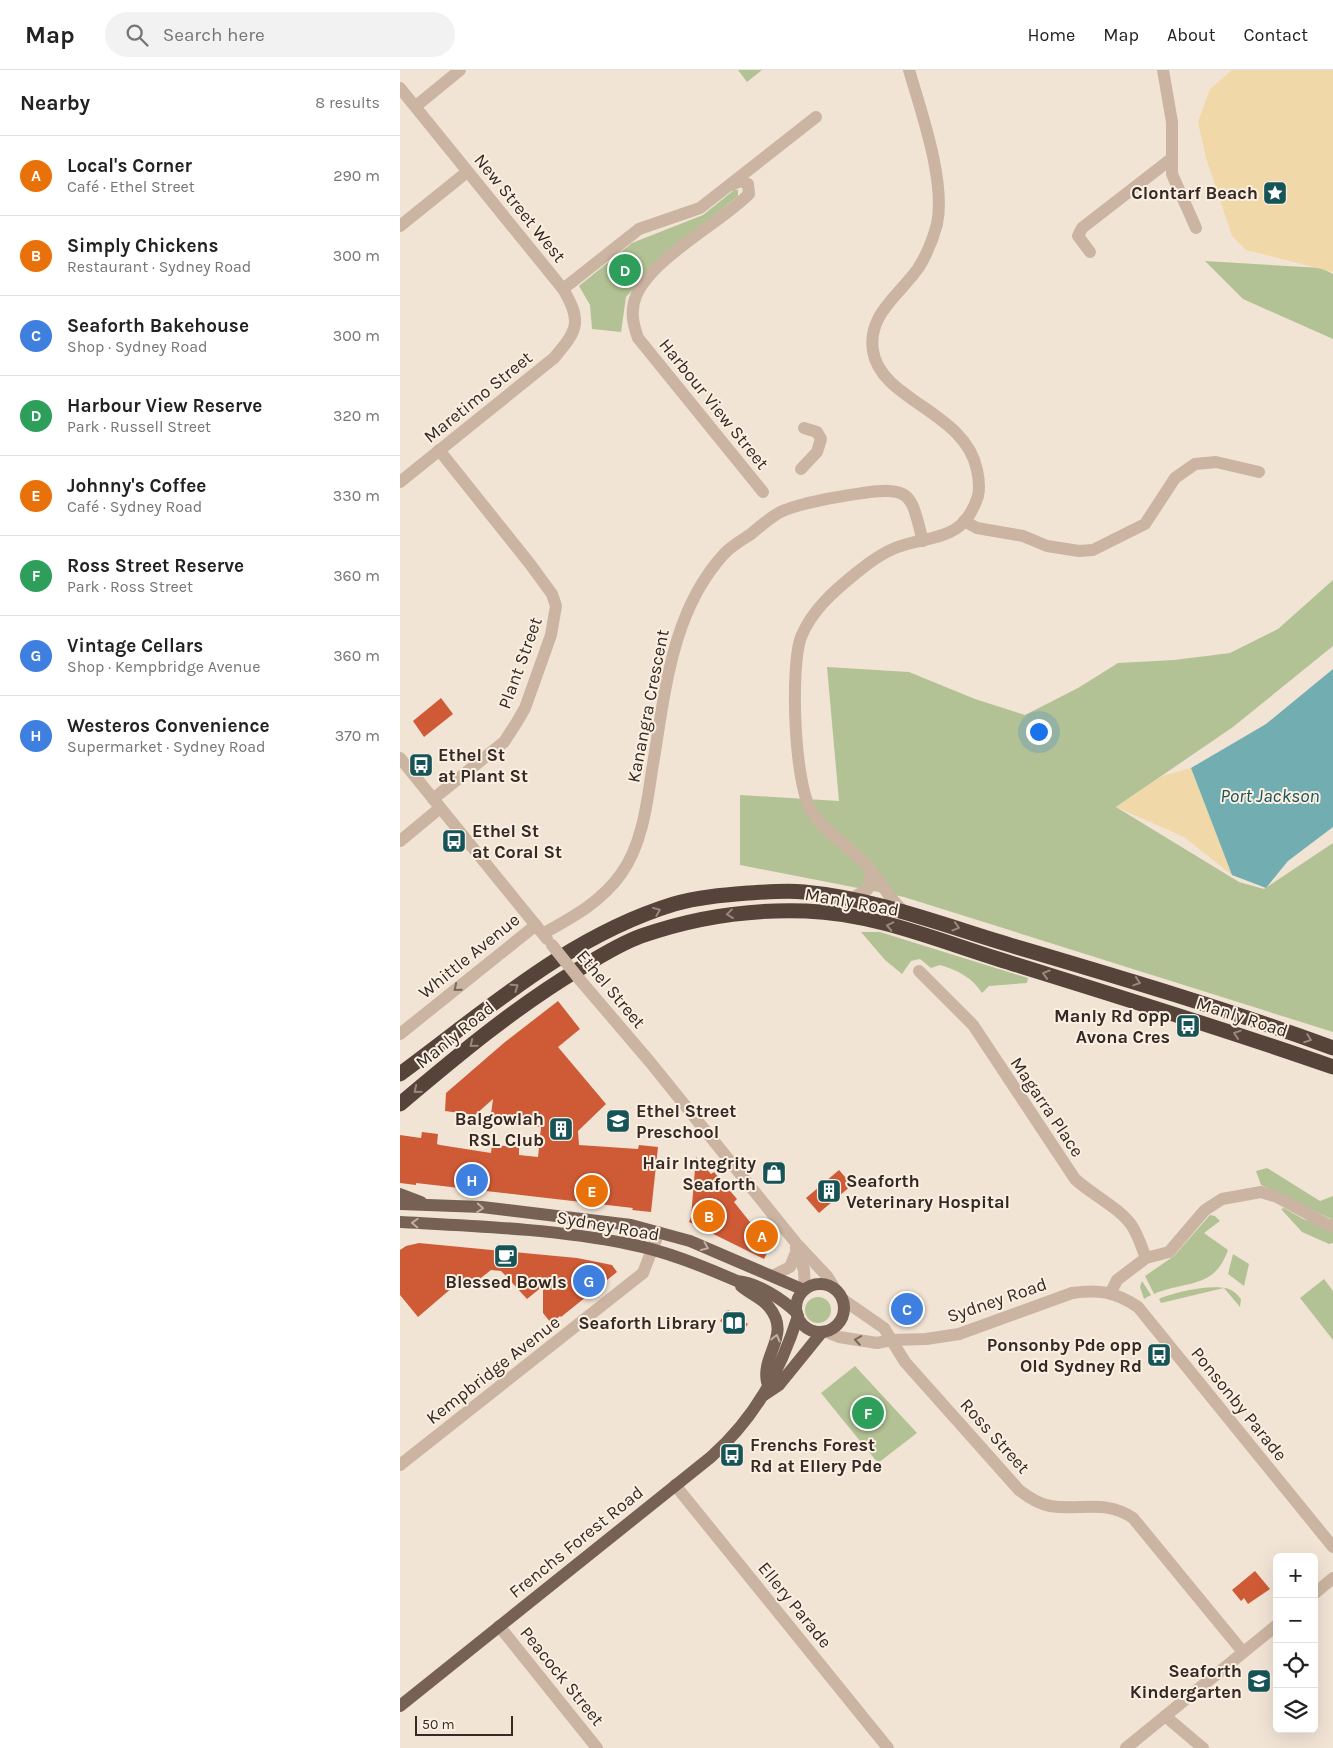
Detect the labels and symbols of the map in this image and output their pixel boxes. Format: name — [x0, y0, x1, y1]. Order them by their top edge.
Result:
street label: New Street West — [469, 149, 571, 267]
place icon: Clontarf Beach — [1262, 180, 1288, 206]
place label: Clontarf Beach — [1131, 182, 1258, 204]
pin: D — [609, 251, 641, 289]
street label: Harbour View Street — [654, 334, 774, 474]
street label: Maretimo Street — [419, 346, 537, 448]
street label: Plant Street — [493, 614, 547, 712]
street label: Kanangra Crescent — [622, 627, 674, 785]
your location — [1026, 719, 1052, 745]
place label: Ethel St at Plant St — [438, 744, 528, 787]
bus stop icon: Ethel St at Plant St — [408, 752, 434, 778]
water label: Port Jackson — [1220, 785, 1320, 807]
place label: Ethel St at Coral St — [472, 820, 562, 863]
bus stop icon: Ethel St at Coral St — [441, 828, 467, 854]
street label: Manly Road — [803, 883, 901, 921]
one-way arrow — [652, 907, 661, 917]
one-way arrow — [725, 908, 733, 919]
street label: Whittle Avenue — [414, 909, 524, 1003]
one-way arrow — [886, 921, 895, 932]
one-way arrow — [951, 922, 960, 932]
street label: Ethel Street — [572, 945, 650, 1033]
one-way arrow — [1042, 969, 1051, 979]
one-way arrow — [1133, 977, 1141, 987]
one-way arrow — [454, 983, 463, 991]
one-way arrow — [509, 984, 518, 993]
street label: Manly Road — [1193, 992, 1291, 1042]
street label: Manly Road — [411, 997, 499, 1073]
place label: Manly Rd opp Avona Cres — [1054, 1005, 1170, 1048]
bus stop icon: Manly Rd opp Avona Cres — [1175, 1013, 1201, 1039]
one-way arrow — [1233, 1030, 1242, 1040]
one-way arrow — [1303, 1033, 1312, 1043]
one-way arrow — [470, 1039, 479, 1047]
street label: Magarra Place — [1005, 1053, 1089, 1161]
one-way arrow — [414, 1084, 423, 1093]
place label: Ethel Street Preschool — [636, 1100, 736, 1143]
place label: Balgowlah RSL Club — [455, 1108, 544, 1151]
school or university icon: Ethel Street Preschool — [605, 1108, 631, 1134]
building icon: Balgowlah RSL Club — [548, 1116, 574, 1142]
place label: Hair Integrity Seaforth — [642, 1152, 756, 1195]
shop icon: Hair Integrity Seaforth — [761, 1160, 787, 1186]
pin: H — [456, 1161, 488, 1199]
place label: Seaforth Veterinary Hospital — [846, 1170, 1010, 1213]
pin: E — [576, 1172, 608, 1210]
building icon: Seaforth Veterinary Hospital — [816, 1178, 842, 1204]
pin: B — [693, 1197, 725, 1235]
one-way arrow — [476, 1202, 484, 1213]
street label: Sydney Road — [555, 1206, 661, 1246]
one-way arrow — [411, 1217, 419, 1228]
pin: A — [746, 1217, 778, 1255]
one-way arrow — [700, 1241, 709, 1252]
cafe icon: Blessed Bowls — [493, 1243, 519, 1269]
pin: G — [573, 1262, 605, 1300]
place label: Blessed Bowls — [445, 1271, 567, 1293]
street label: Sydney Road — [944, 1273, 1050, 1327]
pin: C — [891, 1290, 923, 1328]
library icon: Seaforth Library — [721, 1310, 747, 1336]
street label: Kempbridge Avenue — [422, 1311, 564, 1429]
place label: Seaforth Library — [578, 1312, 716, 1334]
one-way arrow — [770, 1333, 781, 1342]
place label: Ponsonby Pde opp Old Sydney Rd — [987, 1334, 1142, 1377]
one-way arrow — [853, 1336, 862, 1346]
bus stop icon: Ponsonby Pde opp Old Sydney Rd — [1146, 1342, 1172, 1368]
street label: Ponsonby Parade — [1186, 1343, 1292, 1465]
pin: F — [852, 1394, 884, 1432]
street label: Ross Street — [956, 1394, 1035, 1478]
place label: Frenchs Forest Rd at Ellery Pde — [750, 1434, 882, 1477]
bus stop icon: Frenchs Forest Rd at Ellery Pde — [719, 1442, 745, 1468]
street label: Frenchs Forest Road — [504, 1481, 648, 1603]
street label: Ellery Parade — [753, 1557, 837, 1653]
street label: Peacock Street — [515, 1622, 609, 1730]
place label: Seaforth Kindergarten — [1130, 1660, 1242, 1703]
school or university icon: Seaforth Kindergarten — [1246, 1668, 1272, 1694]
scale bar — [415, 1713, 512, 1736]

